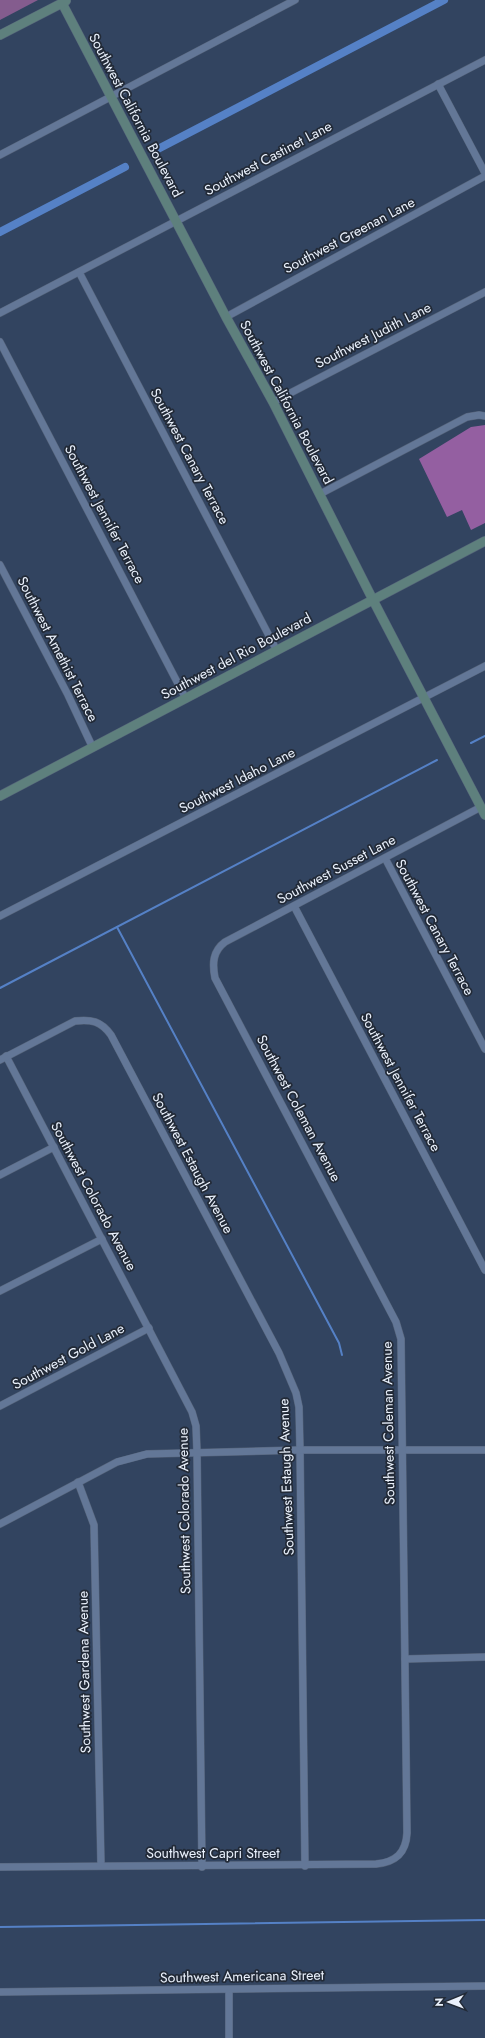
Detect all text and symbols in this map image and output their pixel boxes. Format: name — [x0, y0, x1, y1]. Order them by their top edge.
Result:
street label: Southwest California Boulevard — [84, 29, 188, 201]
street label: Southwest Castinet Lane — [201, 116, 335, 200]
street label: Southwest Greenan Lane — [280, 192, 418, 278]
street label: Southwest Judith Lane — [311, 297, 435, 373]
street label: Southwest California Boulevard — [235, 316, 339, 488]
street label: Southwest Canary Terrace — [146, 384, 234, 528]
street label: Southwest Jennifer Terrace — [60, 441, 150, 587]
street label: Southwest Amethist Terrace — [13, 573, 103, 725]
street label: Southwest del Rio Boulevard — [157, 608, 315, 704]
street label: Southwest Idaho Lane — [175, 742, 299, 818]
street label: Southwest Susset Lane — [273, 829, 399, 909]
street label: Southwest Canary Terrace — [391, 855, 479, 999]
street label: Southwest Jennifer Terrace — [356, 1009, 446, 1155]
street label: Southwest Coleman Avenue — [252, 1031, 346, 1185]
street label: Southwest Estaugh Avenue — [147, 1089, 239, 1237]
street label: Southwest Colorado Avenue — [46, 1118, 142, 1274]
street label: Southwest Gold Lane — [8, 1318, 128, 1394]
street label: Southwest Coleman Avenue — [377, 1341, 399, 1505]
street label: Southwest Estaugh Avenue — [273, 1398, 299, 1556]
street label: Southwest Colorado Avenue — [173, 1428, 195, 1594]
street label: Southwest Gardena Avenue — [73, 1591, 95, 1753]
street label: Southwest Capri Street — [146, 1843, 280, 1863]
street label: Southwest Americana Street — [160, 1965, 325, 1987]
north arrow — [429, 1982, 469, 2022]
text: N — [431, 1998, 447, 2007]

